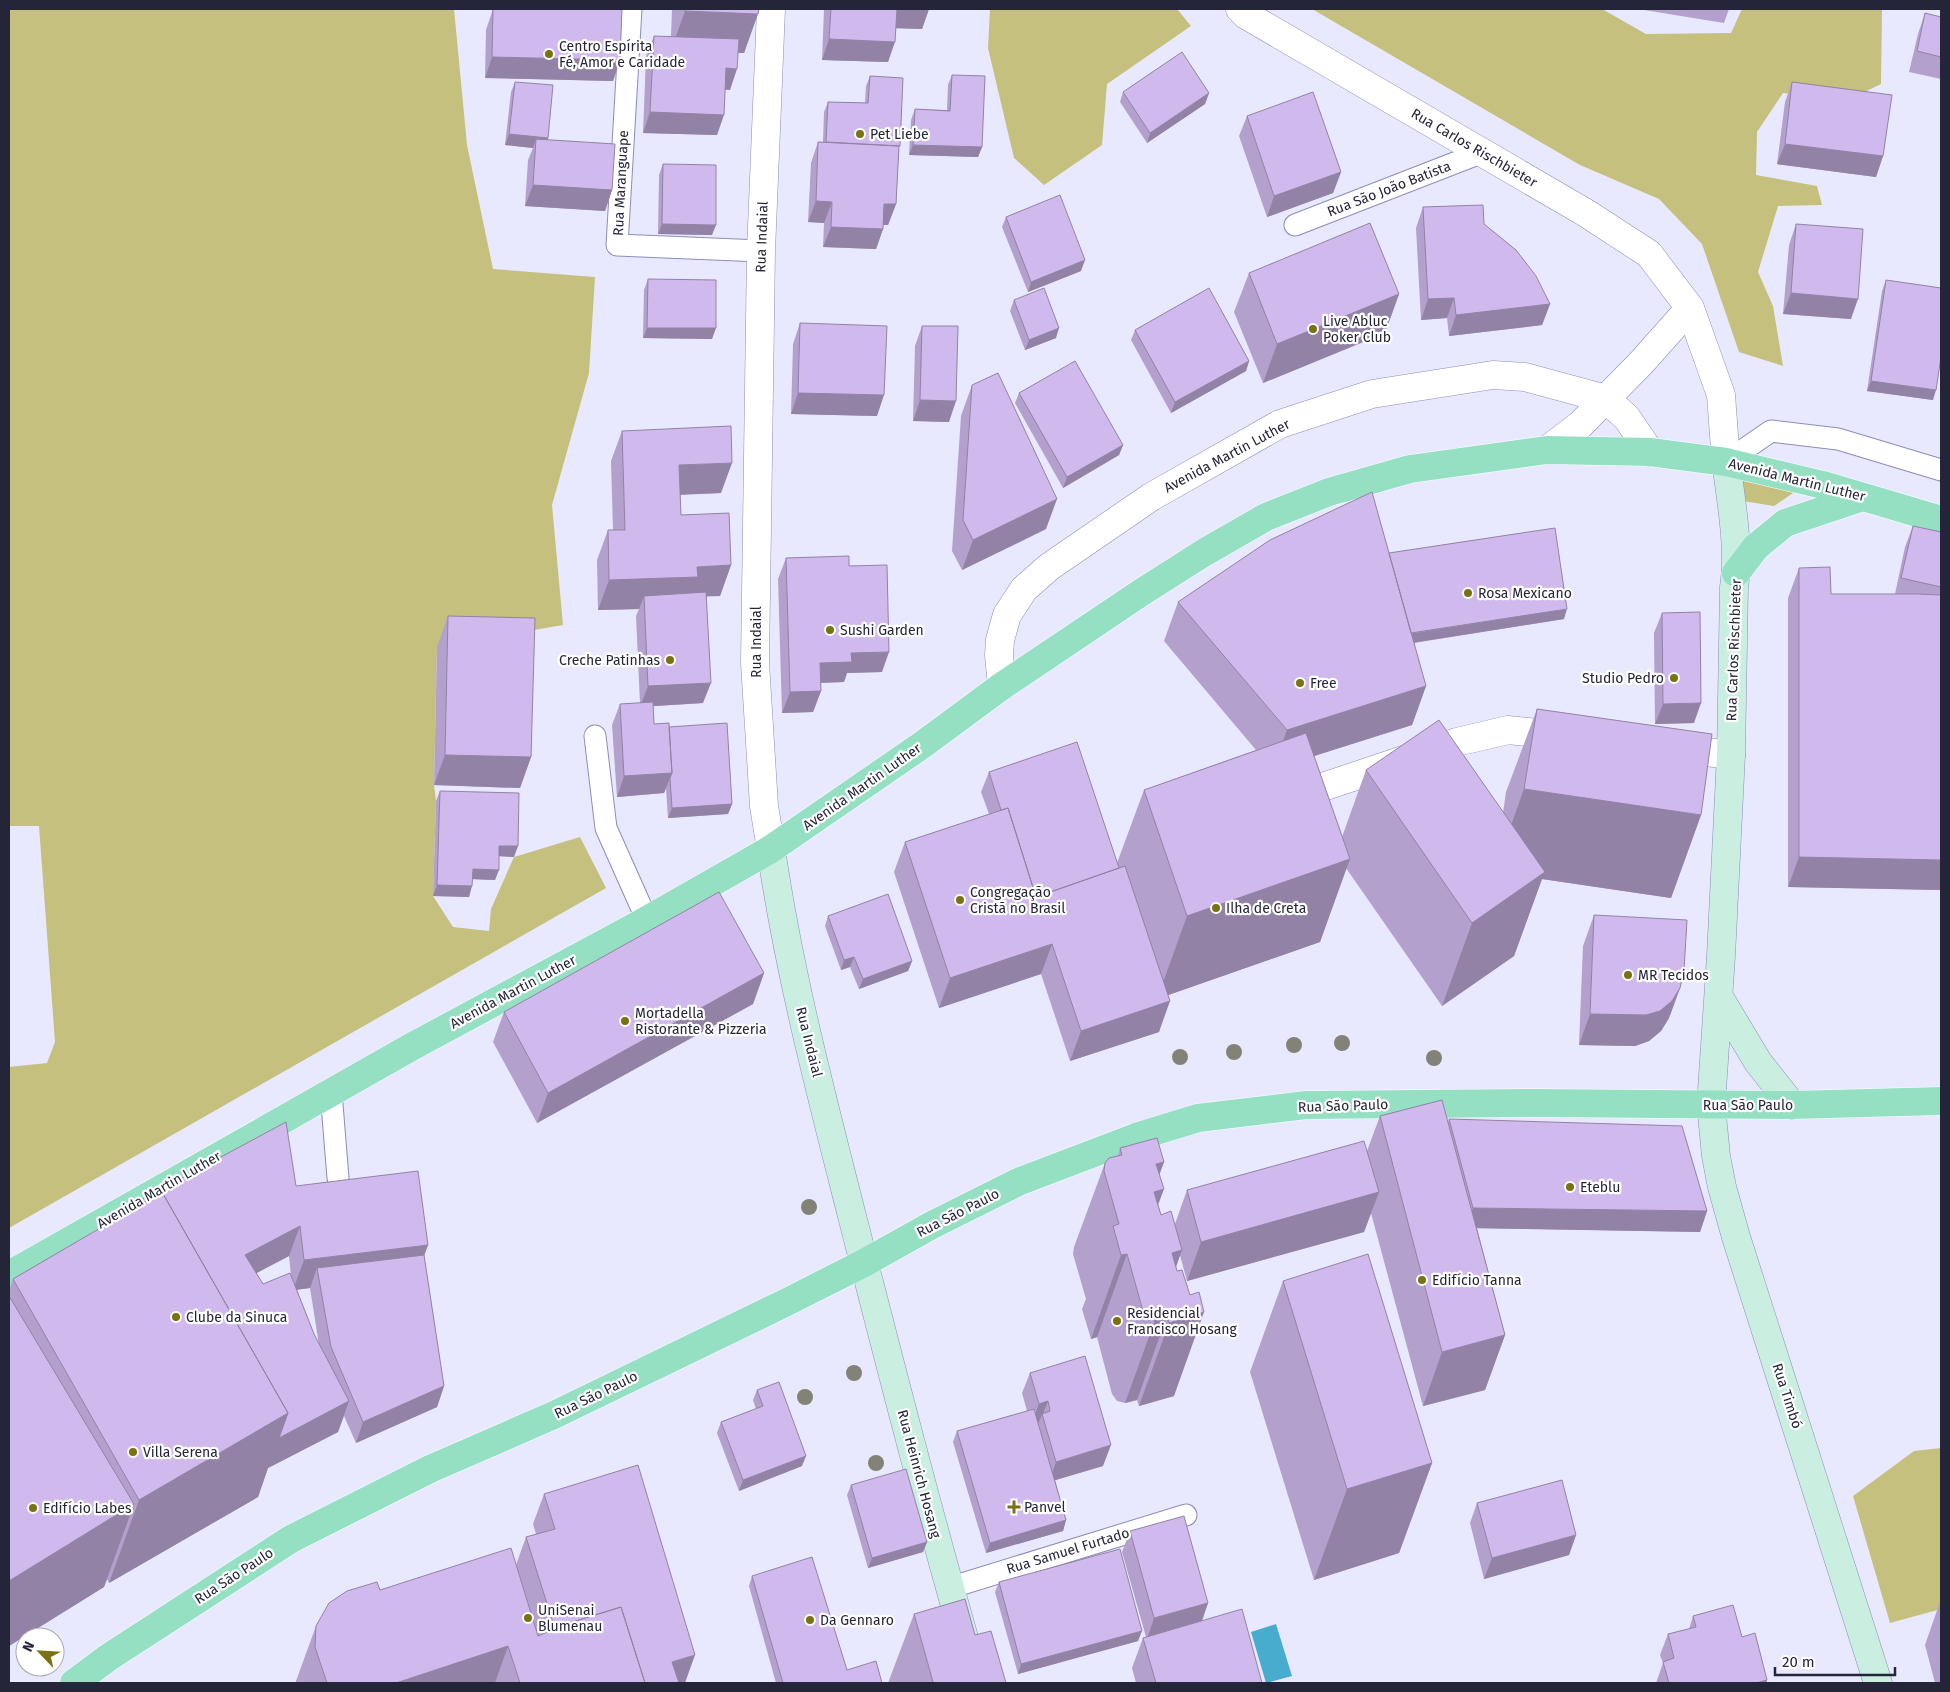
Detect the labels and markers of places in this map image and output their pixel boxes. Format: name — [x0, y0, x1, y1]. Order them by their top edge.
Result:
place label: Centro Espírita Fé, Amor e Caridade — [559, 38, 685, 71]
marker: Centro Espírita Fé, Amor e Caridade — [543, 48, 555, 60]
place label: Pet Liebe — [870, 126, 929, 143]
marker: Pet Liebe — [854, 128, 866, 140]
place label: Live Abluc Poker Club — [1323, 313, 1391, 346]
marker: Live Abluc Poker Club — [1307, 323, 1319, 335]
place label: Rosa Mexicano — [1478, 585, 1572, 602]
marker: Rosa Mexicano — [1462, 587, 1474, 599]
place label: Sushi Garden — [840, 622, 924, 639]
marker: Sushi Garden — [824, 624, 836, 636]
place label: Creche Patinhas — [559, 652, 660, 669]
marker: Creche Patinhas — [664, 654, 676, 666]
place label: Studio Pedro — [1582, 670, 1664, 687]
marker: Studio Pedro — [1668, 672, 1680, 684]
place label: Free — [1310, 675, 1337, 692]
marker: Free — [1294, 677, 1306, 689]
place label: Congregação Cristã no Brasil — [970, 884, 1065, 917]
marker: Congregação Cristã no Brasil — [954, 894, 966, 906]
place label: Ilha de Creta — [1226, 900, 1306, 917]
marker: Ilha de Creta — [1210, 902, 1222, 914]
place label: MR Tecidos — [1638, 967, 1709, 984]
marker: MR Tecidos — [1622, 969, 1634, 981]
place label: Mortadella Ristorante & Pizzeria — [635, 1005, 767, 1038]
marker: Mortadella Ristorante & Pizzeria — [619, 1015, 631, 1027]
place label: Eteblu — [1580, 1179, 1620, 1196]
marker: Eteblu — [1564, 1181, 1576, 1193]
place label: Edifício Tanna — [1432, 1272, 1522, 1289]
marker: Edifício Tanna — [1416, 1274, 1428, 1286]
place label: Residencial Francisco Hosang — [1127, 1305, 1238, 1338]
place label: Clube da Sinuca — [186, 1309, 287, 1326]
marker: Clube da Sinuca — [170, 1311, 182, 1323]
marker: Residencial Francisco Hosang — [1111, 1315, 1123, 1327]
place label: Villa Serena — [143, 1444, 218, 1461]
marker: Villa Serena — [127, 1446, 139, 1458]
place label: Panvel — [1024, 1499, 1066, 1516]
place label: Edifício Labes — [43, 1500, 132, 1517]
marker: Panvel — [1008, 1501, 1020, 1513]
marker: Edifício Labes — [27, 1502, 39, 1514]
place label: UniSenai Blumenau — [538, 1602, 602, 1635]
marker: UniSenai Blumenau — [522, 1612, 534, 1624]
place label: Da Gennaro — [820, 1612, 894, 1629]
marker: Da Gennaro — [804, 1614, 816, 1626]

